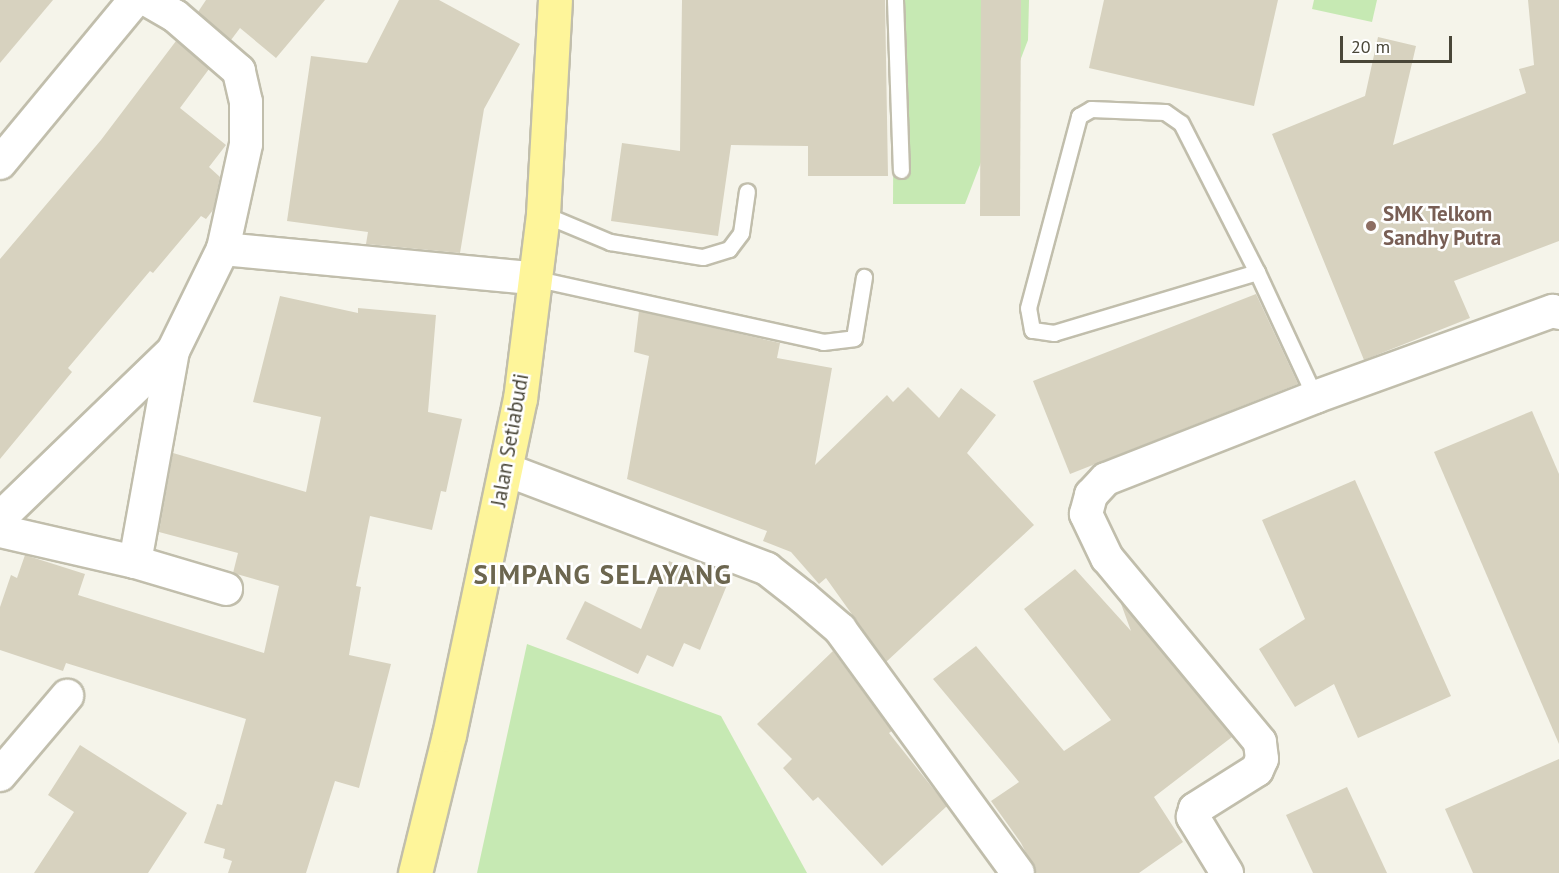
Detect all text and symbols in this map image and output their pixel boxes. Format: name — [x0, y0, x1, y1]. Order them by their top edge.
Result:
scale bar — [1343, 24, 1456, 62]
text: 20 m — [1351, 35, 1390, 58]
place label: SMK Telkom Sandhy Putra — [1383, 201, 1502, 251]
marker: SMK Telkom Sandhy Putra — [1364, 219, 1378, 233]
street label: Jalan Setiabudi — [486, 371, 534, 509]
district label: SIMPANG SELAYANG — [473, 559, 733, 591]

